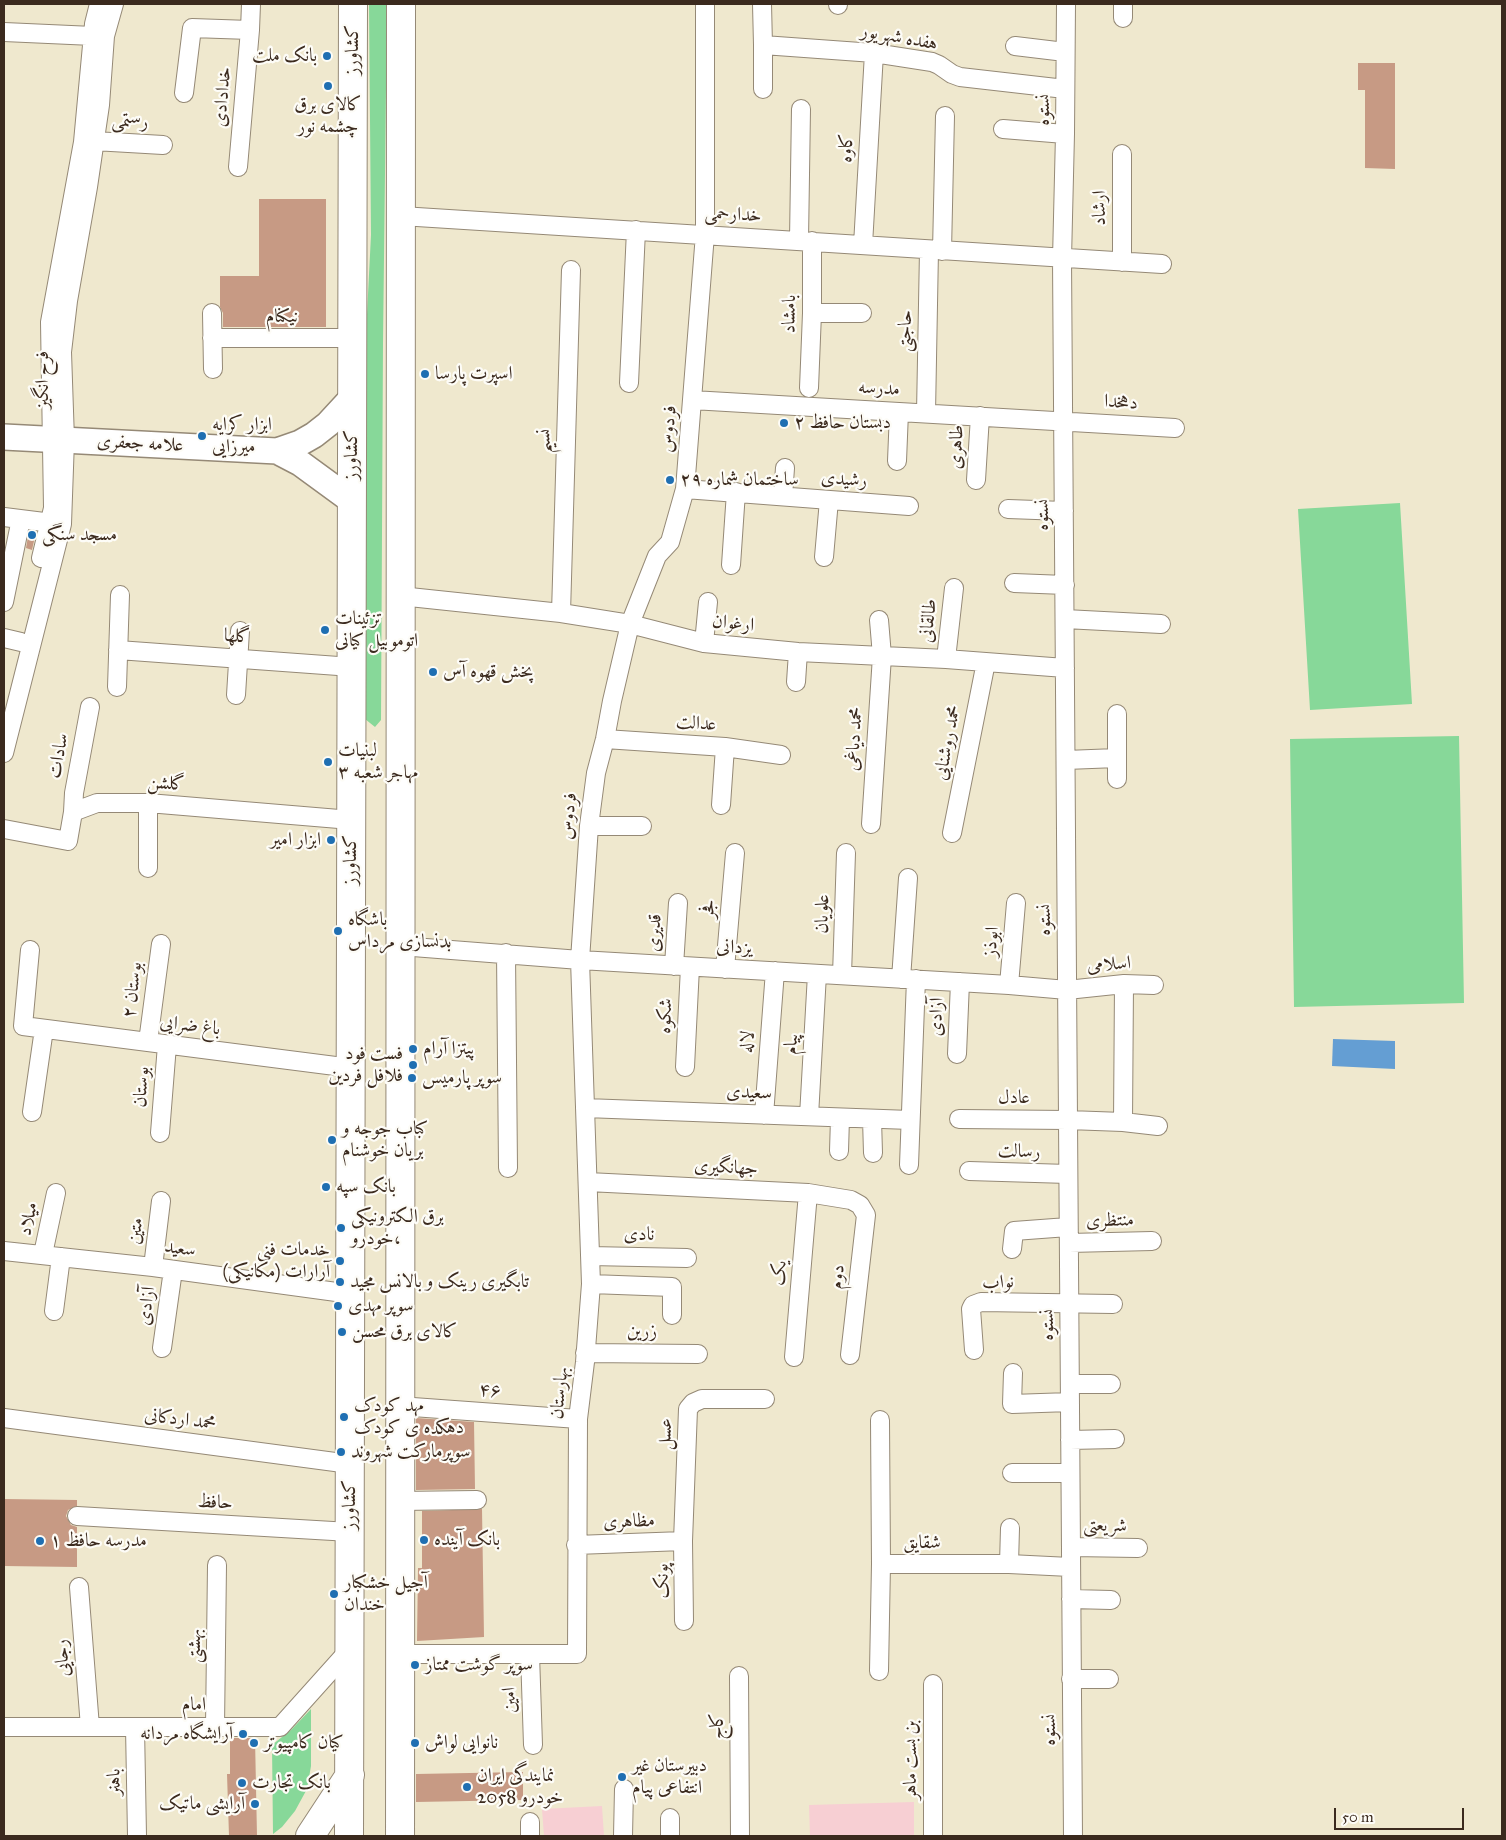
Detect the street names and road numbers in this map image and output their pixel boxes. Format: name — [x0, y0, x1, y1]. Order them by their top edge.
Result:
street label: هفده شهریور — [859, 20, 939, 56]
street label: کشاورز — [342, 25, 364, 75]
street label: خدادادی — [209, 66, 237, 128]
street label: نستوه — [1033, 94, 1055, 126]
street label: رستمی — [111, 110, 149, 134]
street label: کاوه — [835, 133, 859, 163]
street label: ارشاد — [1089, 190, 1111, 226]
street label: خدارحمی — [704, 202, 762, 228]
street label: بامشاد — [778, 294, 802, 334]
street label: نیکنام — [266, 306, 298, 328]
street label: حاجتی — [894, 310, 918, 352]
street label: فرح انگیز — [32, 351, 54, 409]
street label: مدرسه — [857, 377, 901, 401]
street label: دهخدا — [1103, 390, 1139, 416]
street label: فردوس — [656, 405, 682, 453]
street label: طاهری — [944, 424, 970, 470]
street label: نسیم — [533, 429, 557, 453]
street label: علامه جعفری — [96, 430, 184, 458]
street label: کشاورز — [341, 430, 363, 480]
street label: رشیدی — [820, 467, 868, 493]
street label: نستوه — [1032, 499, 1054, 531]
street label: طالقانی — [915, 598, 943, 644]
street label: ارغوان — [711, 610, 755, 638]
street label: گلها — [223, 625, 251, 649]
street label: محمد روشنایی — [930, 704, 966, 782]
street label: محمد دیاغی — [841, 706, 869, 772]
street label: عدالت — [675, 711, 717, 737]
street label: سادات — [44, 732, 74, 780]
street label: گلشن — [147, 771, 185, 797]
street label: فردوس — [555, 791, 583, 841]
street label: کشاورز — [340, 835, 362, 885]
street label: علویان — [811, 894, 835, 934]
street label: فجر — [697, 899, 721, 919]
street label: نستوه — [1034, 904, 1056, 936]
street label: قدیری — [643, 913, 667, 953]
street label: ابوذز — [979, 926, 1005, 958]
street label: یزدانی — [716, 936, 752, 960]
street label: اسلامی — [1086, 952, 1132, 978]
street label: بوستان ۲ — [118, 961, 148, 1019]
street label: آزادی — [925, 997, 949, 1037]
street label: شکوه — [654, 998, 678, 1034]
street label: باغ ضرایی — [158, 1011, 222, 1041]
street label: لاله — [736, 1030, 760, 1054]
street label: پیام — [780, 1033, 804, 1055]
street label: بوستان — [129, 1066, 155, 1108]
street label: سعیدی — [726, 1081, 772, 1105]
street label: عادل — [998, 1087, 1030, 1109]
street label: رسالت — [997, 1140, 1041, 1164]
street label: جهانگیری — [693, 1155, 759, 1181]
street label: میلاد — [14, 1200, 44, 1238]
street label: منتظری — [1086, 1209, 1134, 1233]
street label: متین — [123, 1216, 149, 1246]
street label: نادی — [623, 1223, 655, 1247]
street label: سعید — [163, 1236, 197, 1262]
street label: یک — [768, 1259, 792, 1287]
street label: دوم — [825, 1264, 851, 1290]
street label: نواب — [981, 1271, 1015, 1295]
street label: آزادی — [133, 1285, 161, 1327]
street label: نستوه — [1037, 1309, 1059, 1341]
street label: زرین — [627, 1320, 657, 1344]
street label: بهارستان — [546, 1366, 574, 1420]
street label: ۴۶ — [478, 1379, 502, 1403]
street label: محمد اردکانی — [143, 1404, 217, 1436]
street label: عسل — [654, 1418, 678, 1450]
street label: کشاورز — [339, 1480, 361, 1530]
street label: حافظ — [197, 1491, 233, 1515]
street label: مظاهری — [603, 1510, 655, 1534]
street label: شریعتی — [1083, 1514, 1127, 1538]
street label: شقایق — [903, 1532, 941, 1554]
street label: پونک — [651, 1563, 675, 1599]
street label: بهشتی — [184, 1629, 206, 1663]
street label: رجایی — [50, 1639, 76, 1677]
street label: امین — [498, 1687, 522, 1713]
street label: امام — [182, 1694, 206, 1716]
street label: کاج — [706, 1712, 730, 1740]
street label: نستوه — [1039, 1714, 1061, 1746]
street label: بن بست ماهر — [900, 1720, 922, 1800]
street label: باهنر — [103, 1768, 127, 1796]

